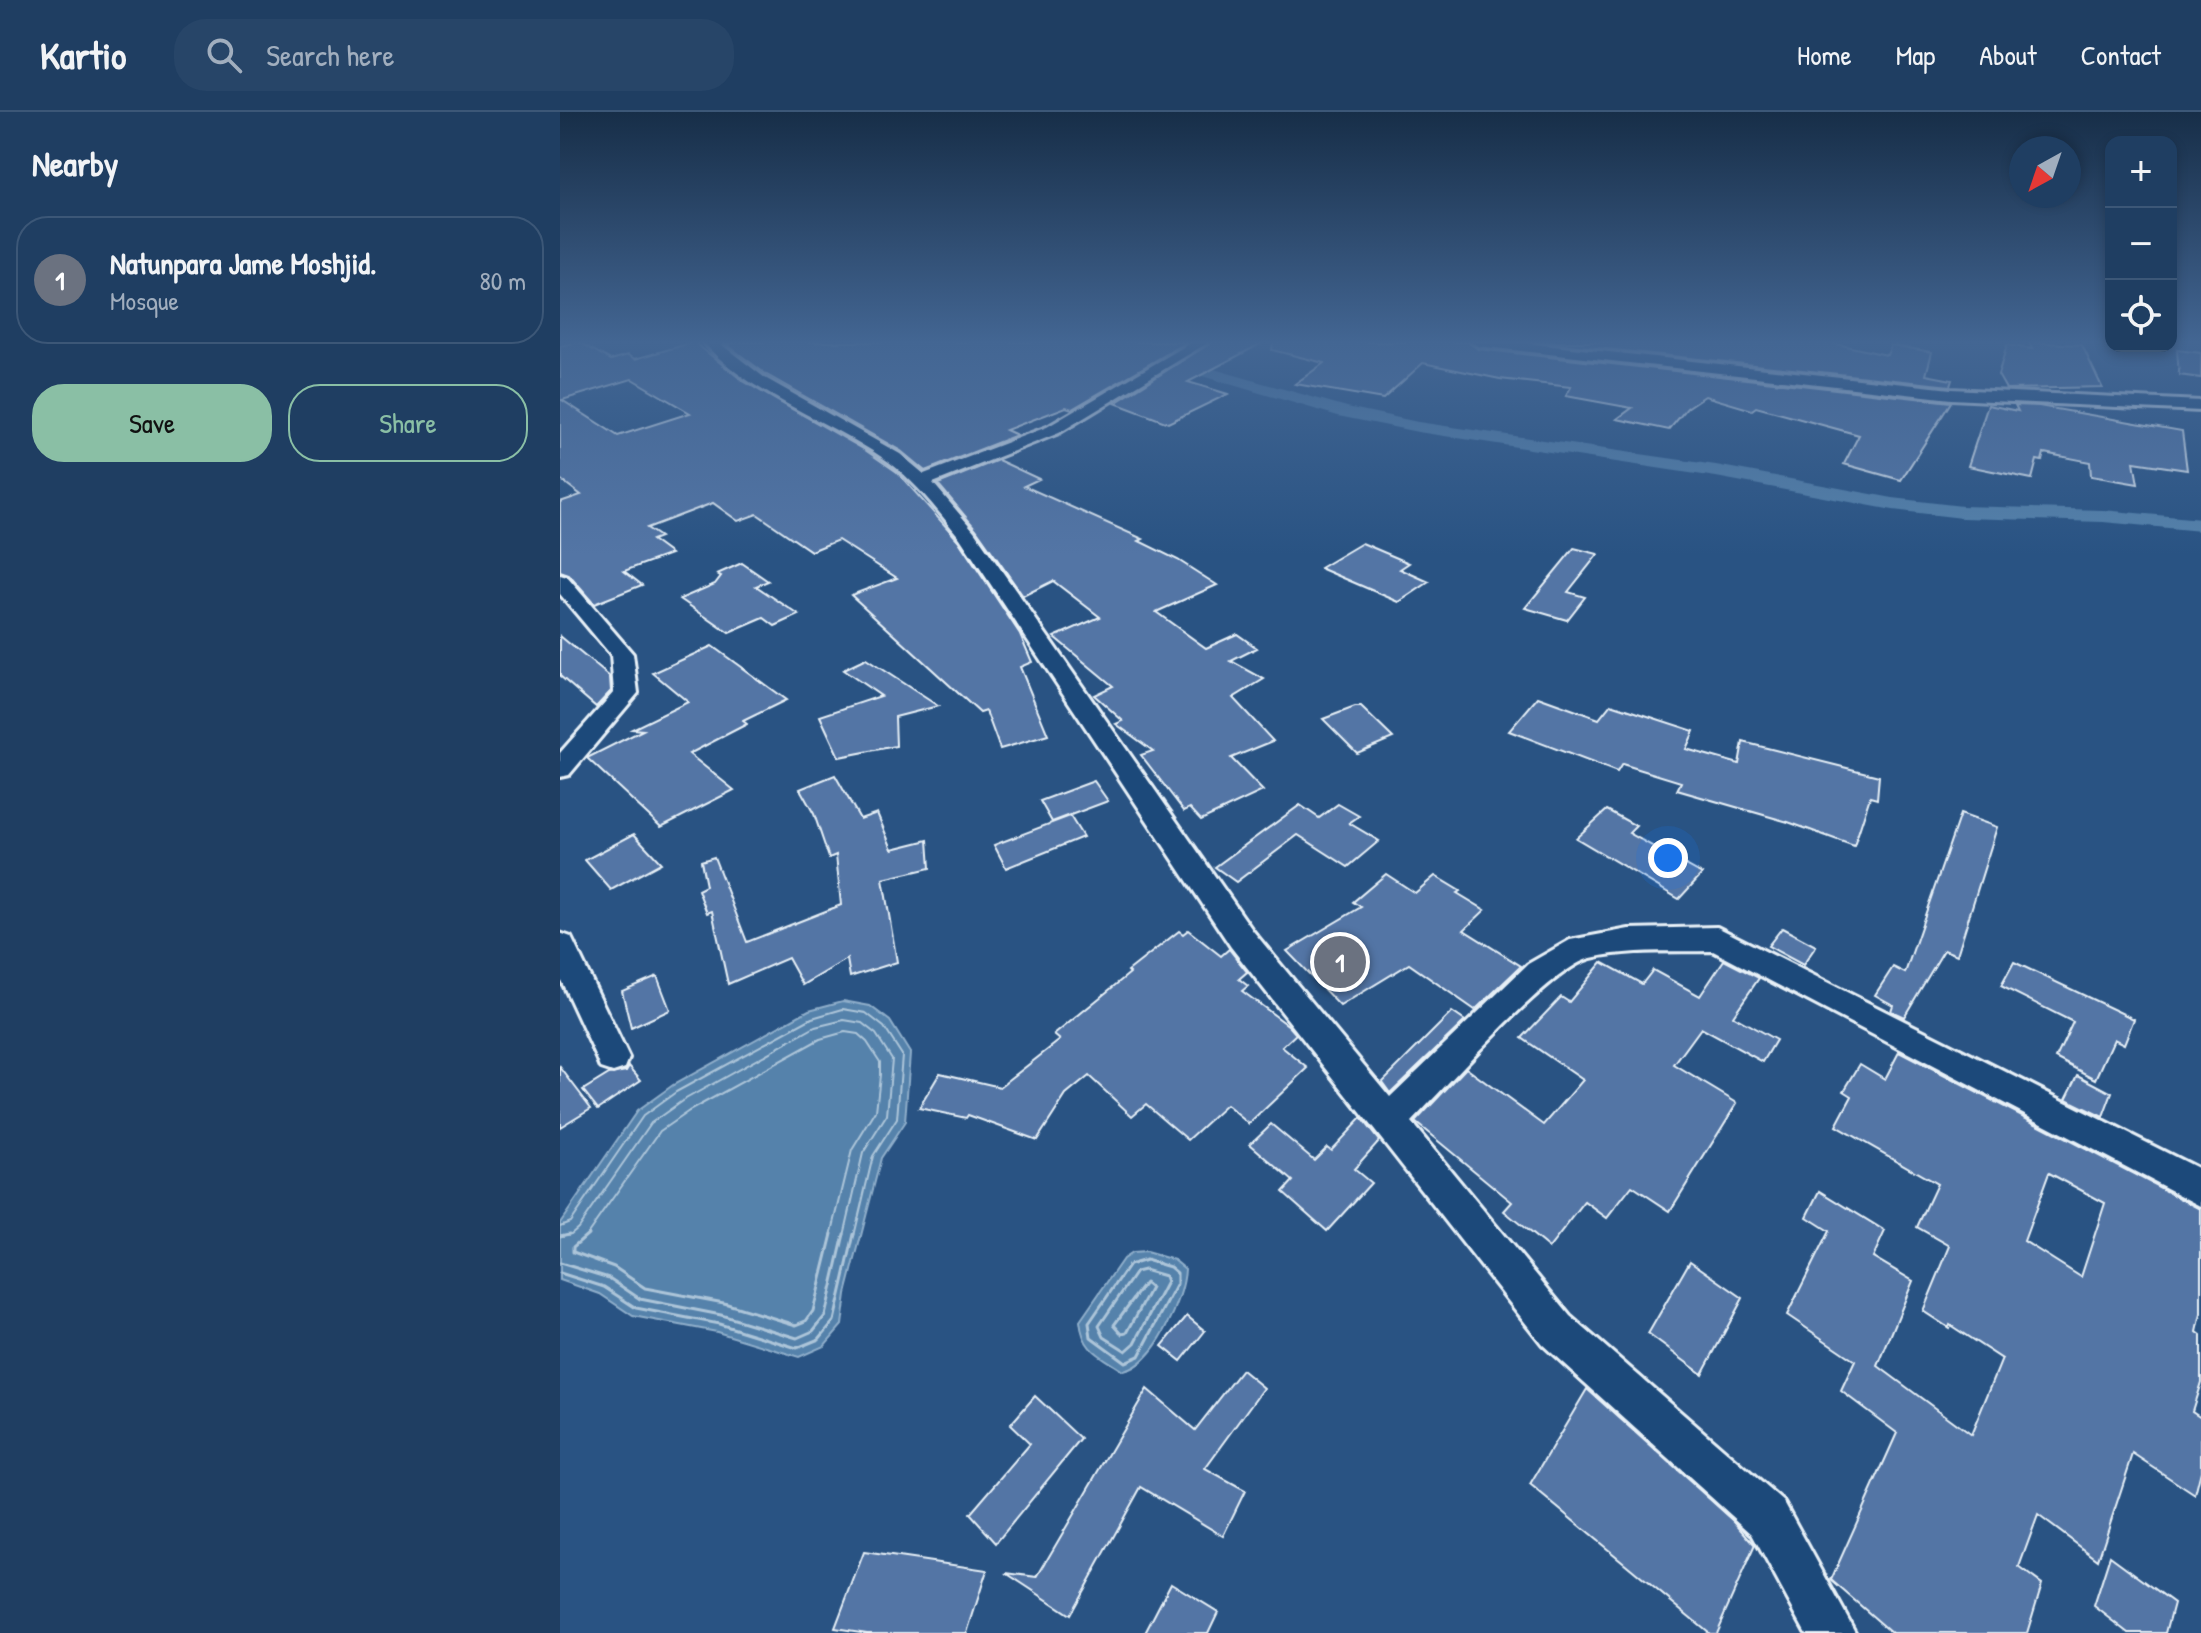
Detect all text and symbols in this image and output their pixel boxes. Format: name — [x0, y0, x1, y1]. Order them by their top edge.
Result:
search box — [174, 19, 734, 91]
text: Kartio — [40, 29, 126, 81]
icon: search — [202, 33, 246, 77]
text: Search here — [266, 35, 395, 75]
text: Home — [1797, 36, 1852, 74]
text: Map — [1896, 36, 1935, 74]
text: About — [1979, 36, 2037, 74]
text: Contact — [2081, 36, 2161, 74]
north arrow — [2009, 136, 2081, 208]
map controls — [2105, 136, 2177, 352]
button: + — [2105, 136, 2177, 208]
text: Nearby — [32, 141, 118, 187]
button: − — [2105, 208, 2177, 280]
text: Natunpara Jame Moshjid. — [110, 243, 377, 283]
text: 1 — [55, 263, 65, 298]
text: 80 m — [479, 263, 526, 298]
button: locate — [2105, 280, 2177, 352]
text: Mosque — [110, 283, 179, 318]
button: Save — [32, 384, 272, 462]
button: Share — [288, 384, 528, 462]
your location — [1648, 838, 1688, 878]
pin: 1 — [1314, 932, 1366, 992]

